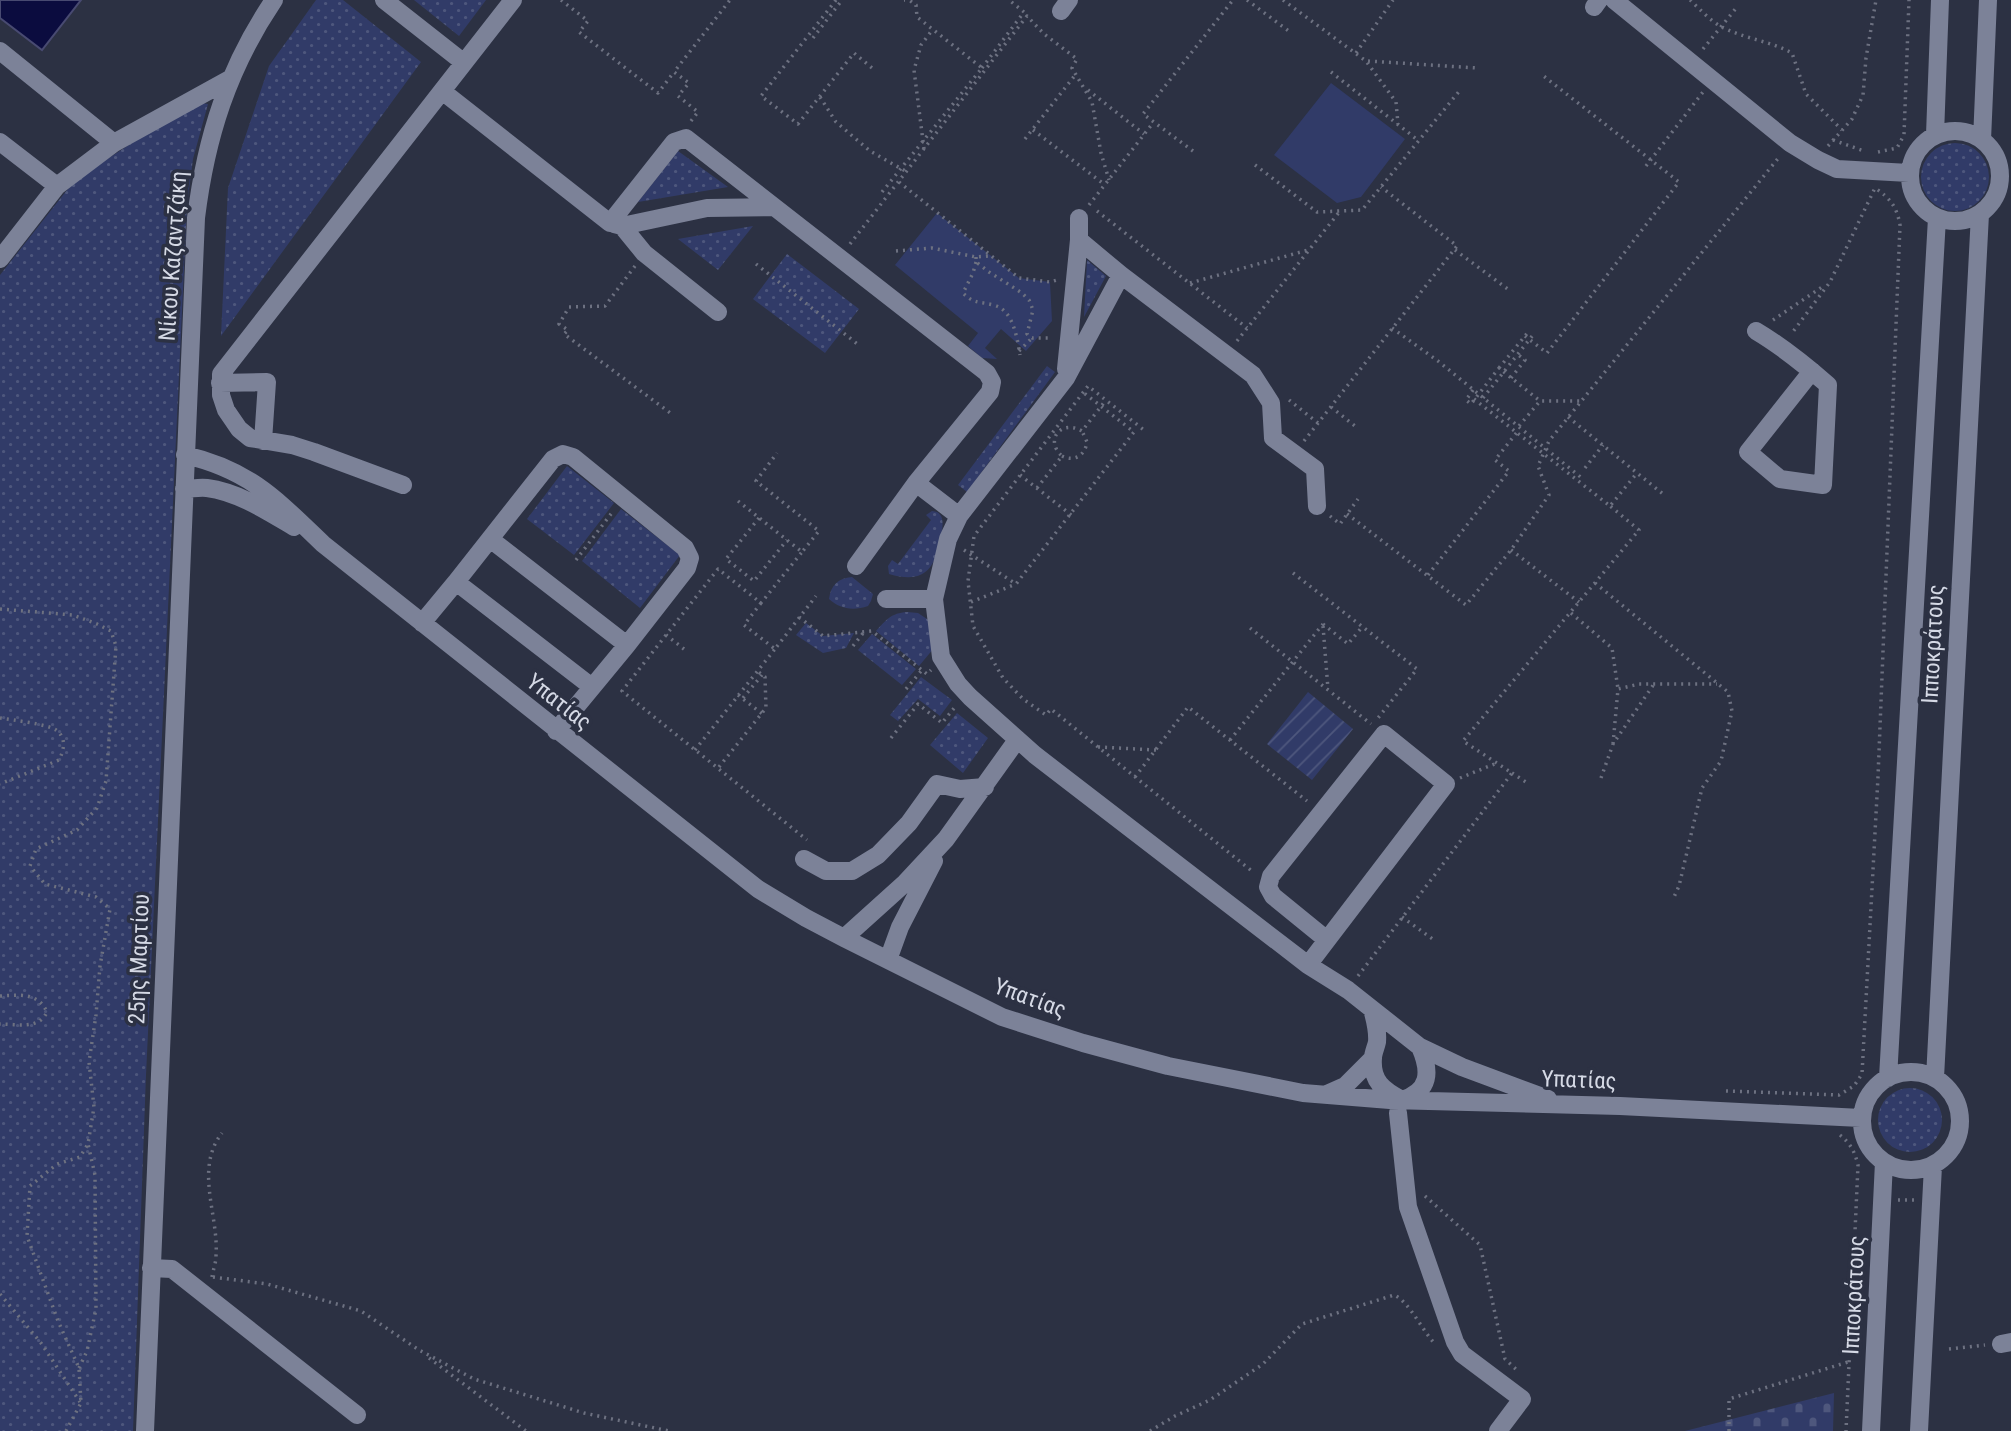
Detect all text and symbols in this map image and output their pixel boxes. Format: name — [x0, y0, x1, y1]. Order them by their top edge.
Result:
street label: Νίκου Καζαντζάκη — [154, 170, 192, 342]
street label: Ιπποκράτους — [1916, 584, 1950, 704]
street label: Υπατίας — [521, 668, 597, 736]
street label: 25ης Μαρτίου — [123, 893, 155, 1025]
street label: Υπατίας — [990, 973, 1070, 1023]
street label: Υπατίας — [1541, 1065, 1617, 1095]
street label: Ιπποκράτους — [1837, 1235, 1871, 1355]

